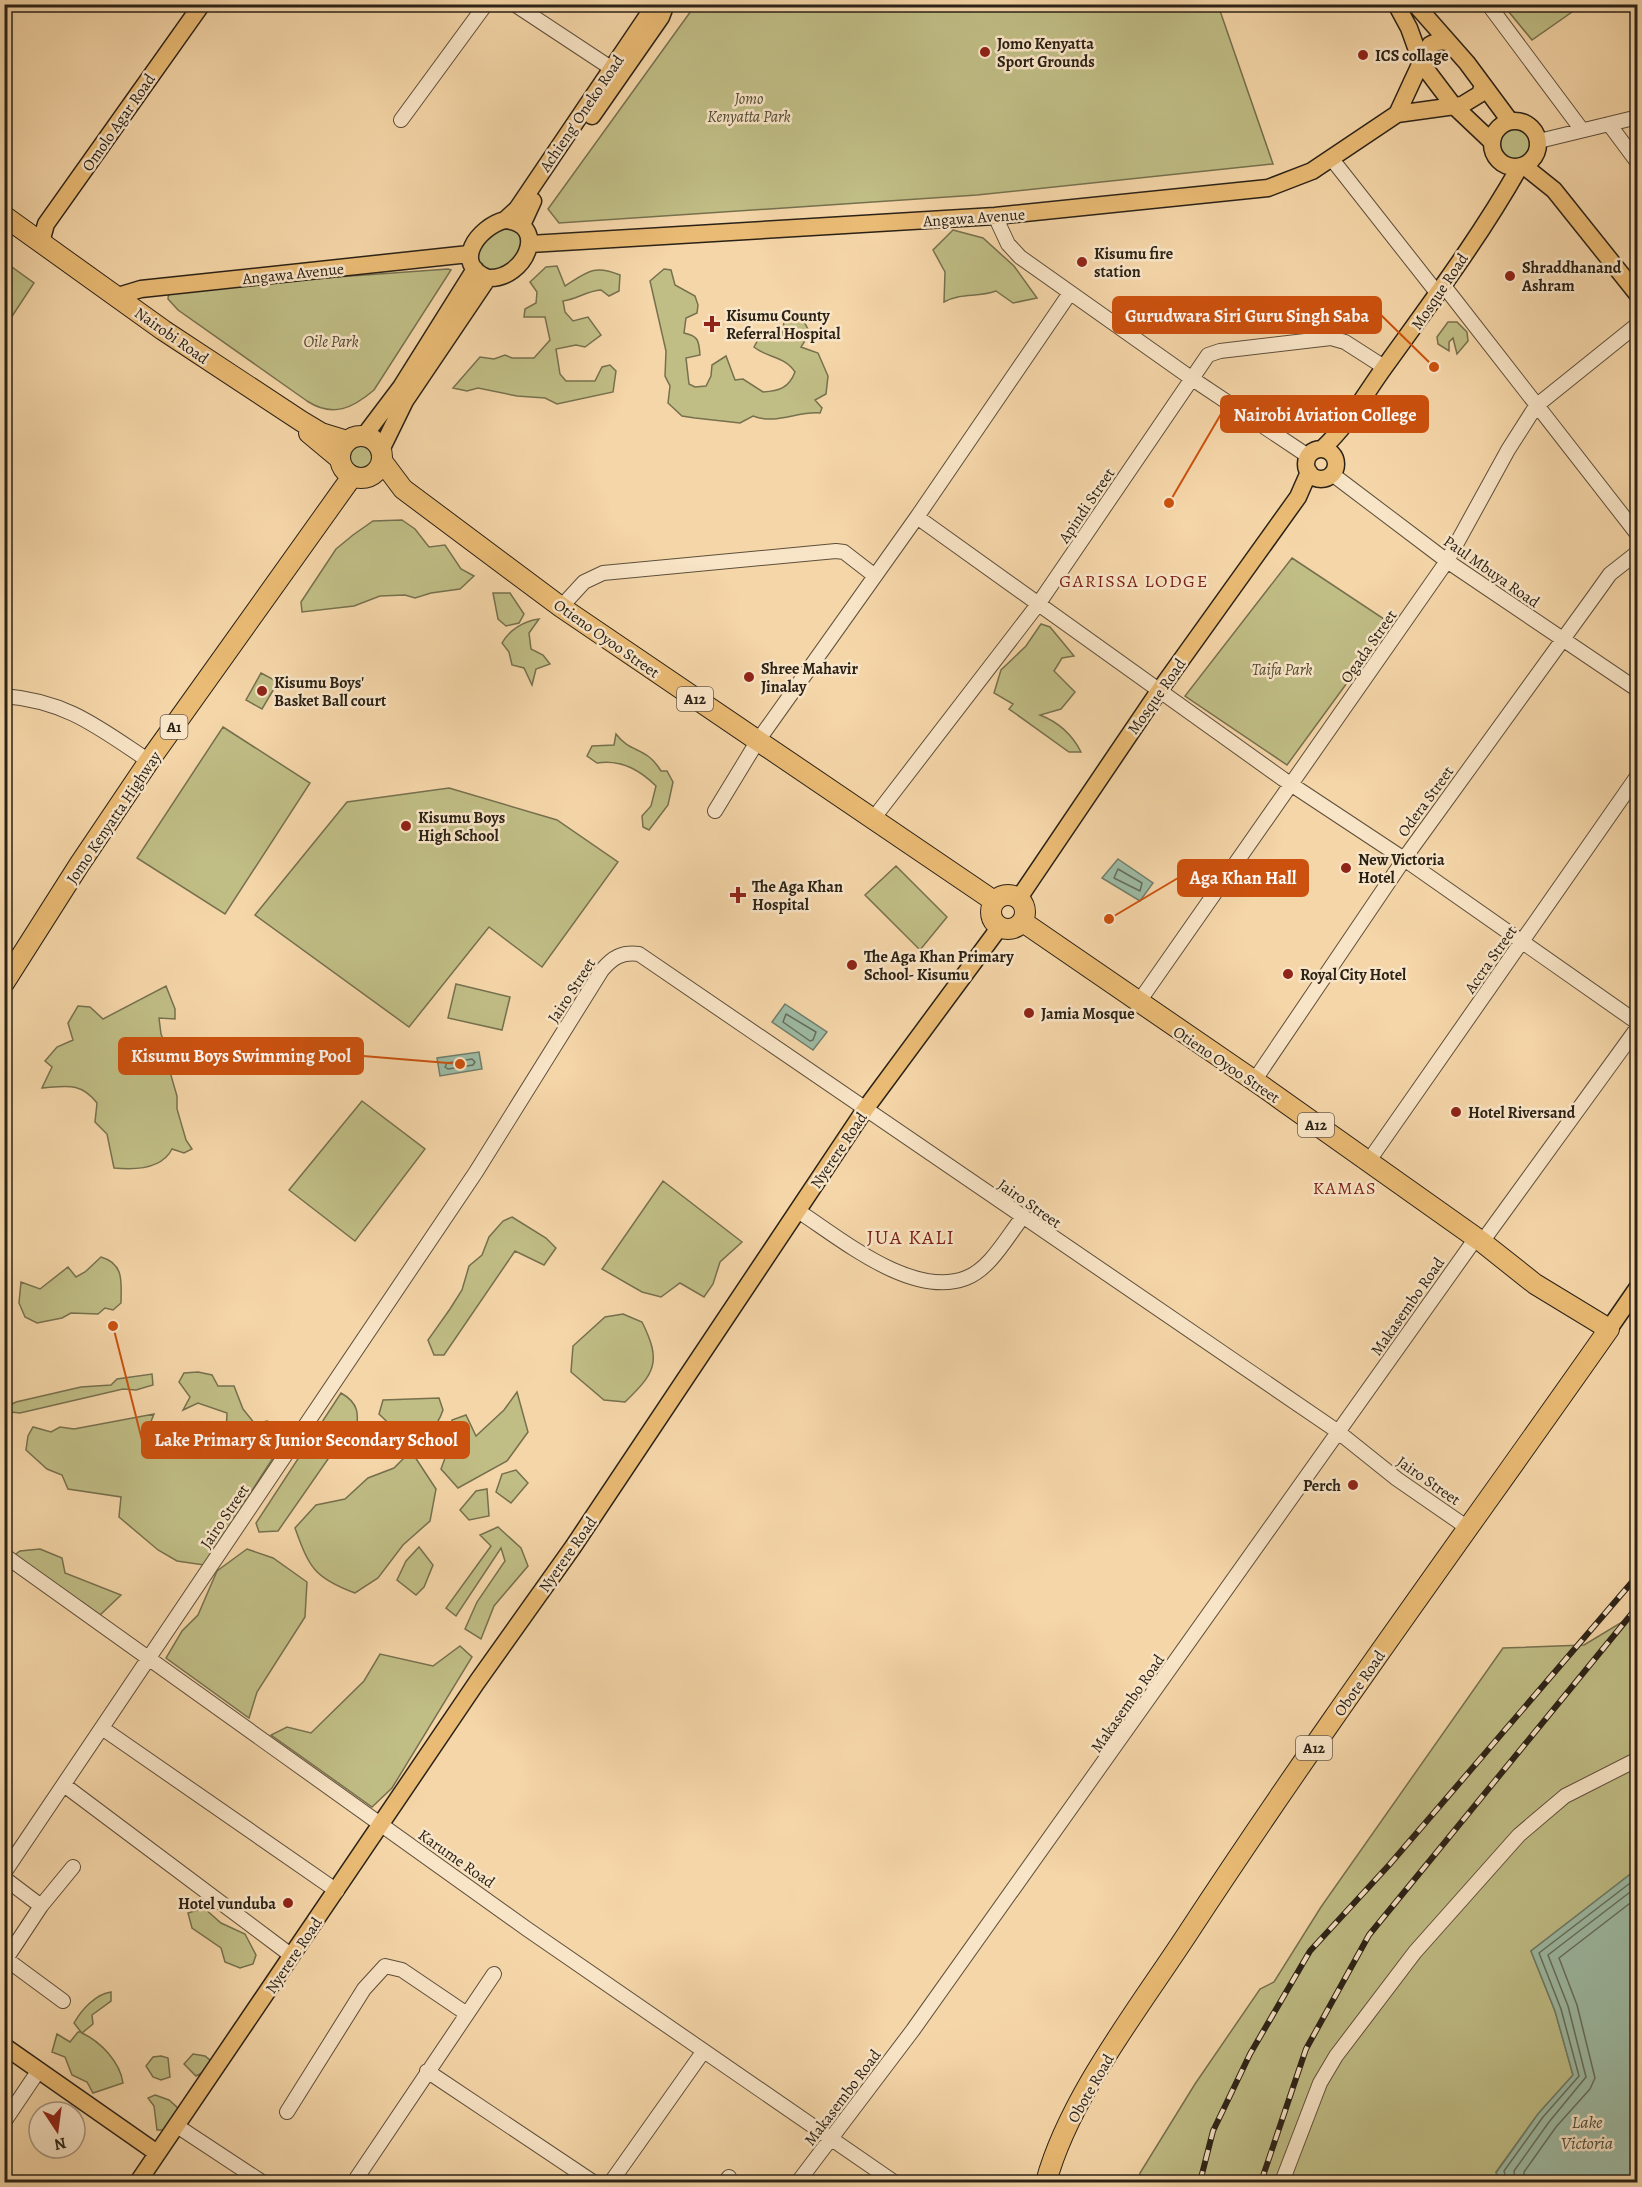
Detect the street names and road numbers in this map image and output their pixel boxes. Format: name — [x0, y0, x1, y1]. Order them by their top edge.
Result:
street label: Achieng' Oneko Road — [534, 50, 629, 177]
street label: Omolo Agar Road — [77, 69, 161, 176]
street label: Angawa Avenue — [921, 203, 1026, 233]
street label: Mosque Road — [1406, 249, 1474, 334]
street label: Angawa Avenue — [240, 258, 345, 290]
street label: Nairobi Road — [130, 302, 213, 370]
street label: Apindi Street — [1053, 464, 1120, 548]
street label: Paul Mbuya Road — [1439, 530, 1544, 613]
street label: Otieno Oyoo Street — [549, 594, 664, 684]
street label: Ogada Street — [1335, 605, 1402, 688]
street label: Mosque Road — [1123, 654, 1191, 739]
road number: A12 — [677, 687, 713, 711]
road number: A1 — [160, 715, 188, 739]
street label: Jomo Kenyatta Highway — [61, 746, 167, 888]
street label: Odera Street — [1393, 762, 1459, 842]
street label: Accra Street — [1459, 921, 1522, 999]
street label: Jairo Street — [543, 954, 601, 1027]
street label: Otieno Oyoo Street — [1169, 1021, 1284, 1109]
street label: Nyerere Road — [805, 1108, 873, 1193]
road number: A12 — [1298, 1113, 1334, 1137]
street label: Jairo Street — [993, 1174, 1066, 1234]
street label: Makasembo Road — [1366, 1253, 1450, 1360]
street label: Jairo Street — [1392, 1451, 1465, 1511]
street label: Jairo Street — [195, 1480, 254, 1553]
street label: Nyerere Road — [534, 1512, 602, 1597]
street label: Obote Road — [1329, 1646, 1391, 1721]
street label: Makasembo Road — [1086, 1650, 1170, 1757]
road number: A12 — [1296, 1736, 1332, 1760]
street label: Karume Road — [414, 1824, 500, 1894]
street label: Nyerere Road — [260, 1913, 328, 1998]
street label: Makasembo Road — [799, 2045, 887, 2150]
street label: Obote Road — [1062, 2050, 1120, 2127]

